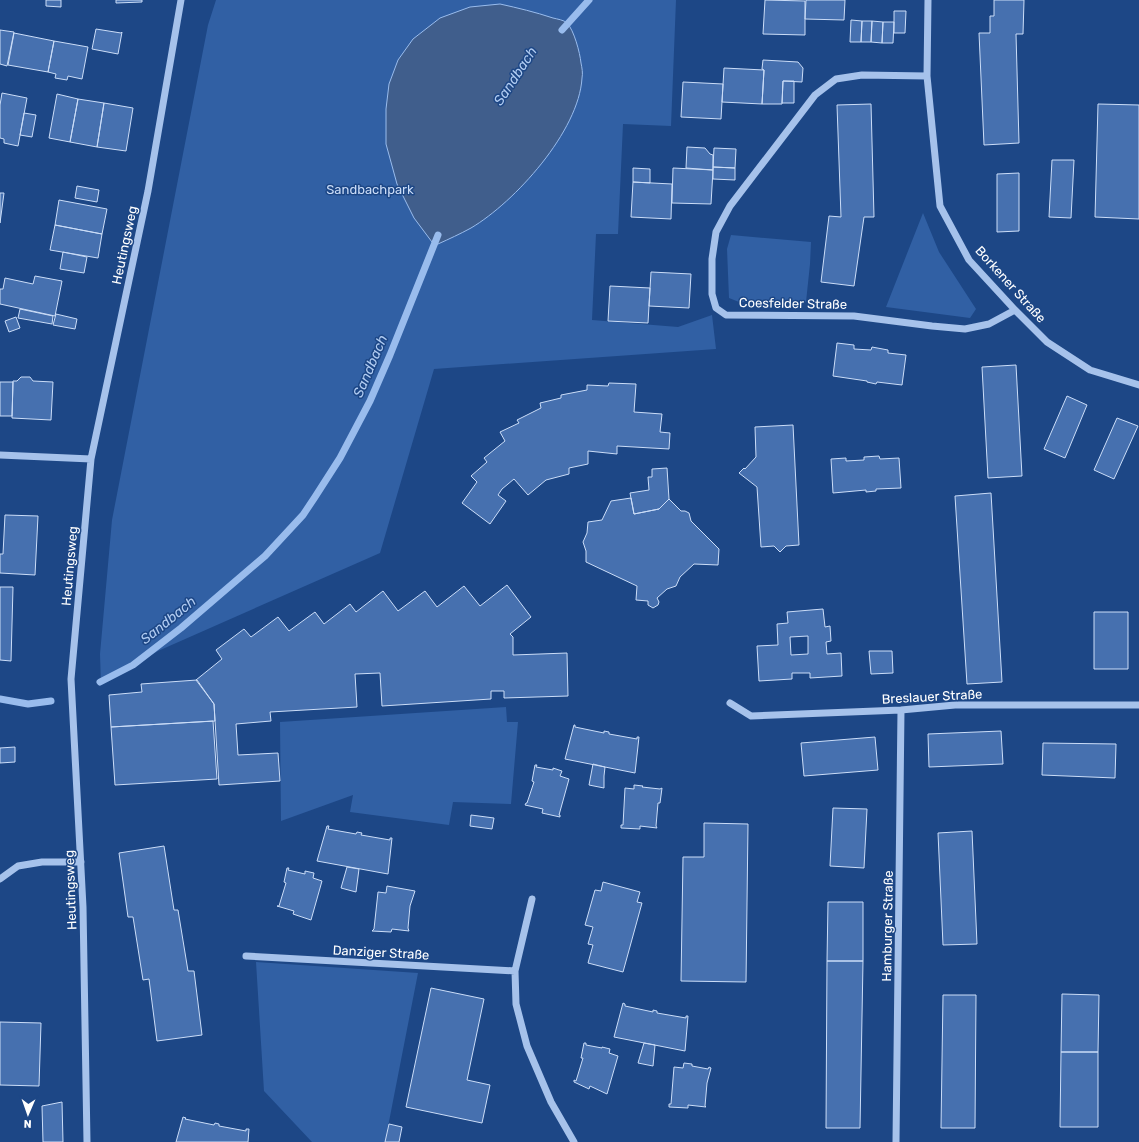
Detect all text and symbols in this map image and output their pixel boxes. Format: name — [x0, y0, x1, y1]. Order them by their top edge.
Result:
water label: Sandbach — [490, 44, 541, 109]
park label: Sandbachpark — [326, 182, 414, 197]
street label: Heutingsweg — [109, 204, 141, 286]
street label: Borkener Straße — [972, 243, 1049, 326]
street label: Coesfelder Straße — [739, 295, 847, 312]
water label: Sandbach — [350, 332, 391, 400]
street label: Heutingsweg — [59, 526, 81, 607]
water label: Sandbach — [137, 593, 199, 648]
street label: Breslauer Straße — [881, 686, 983, 707]
street label: Heutingsweg — [62, 850, 80, 930]
street label: Hamburger Straße — [879, 870, 897, 982]
street label: Danziger Straße — [332, 942, 430, 964]
north arrow — [8, 1094, 48, 1134]
text: N — [23, 1117, 32, 1130]

